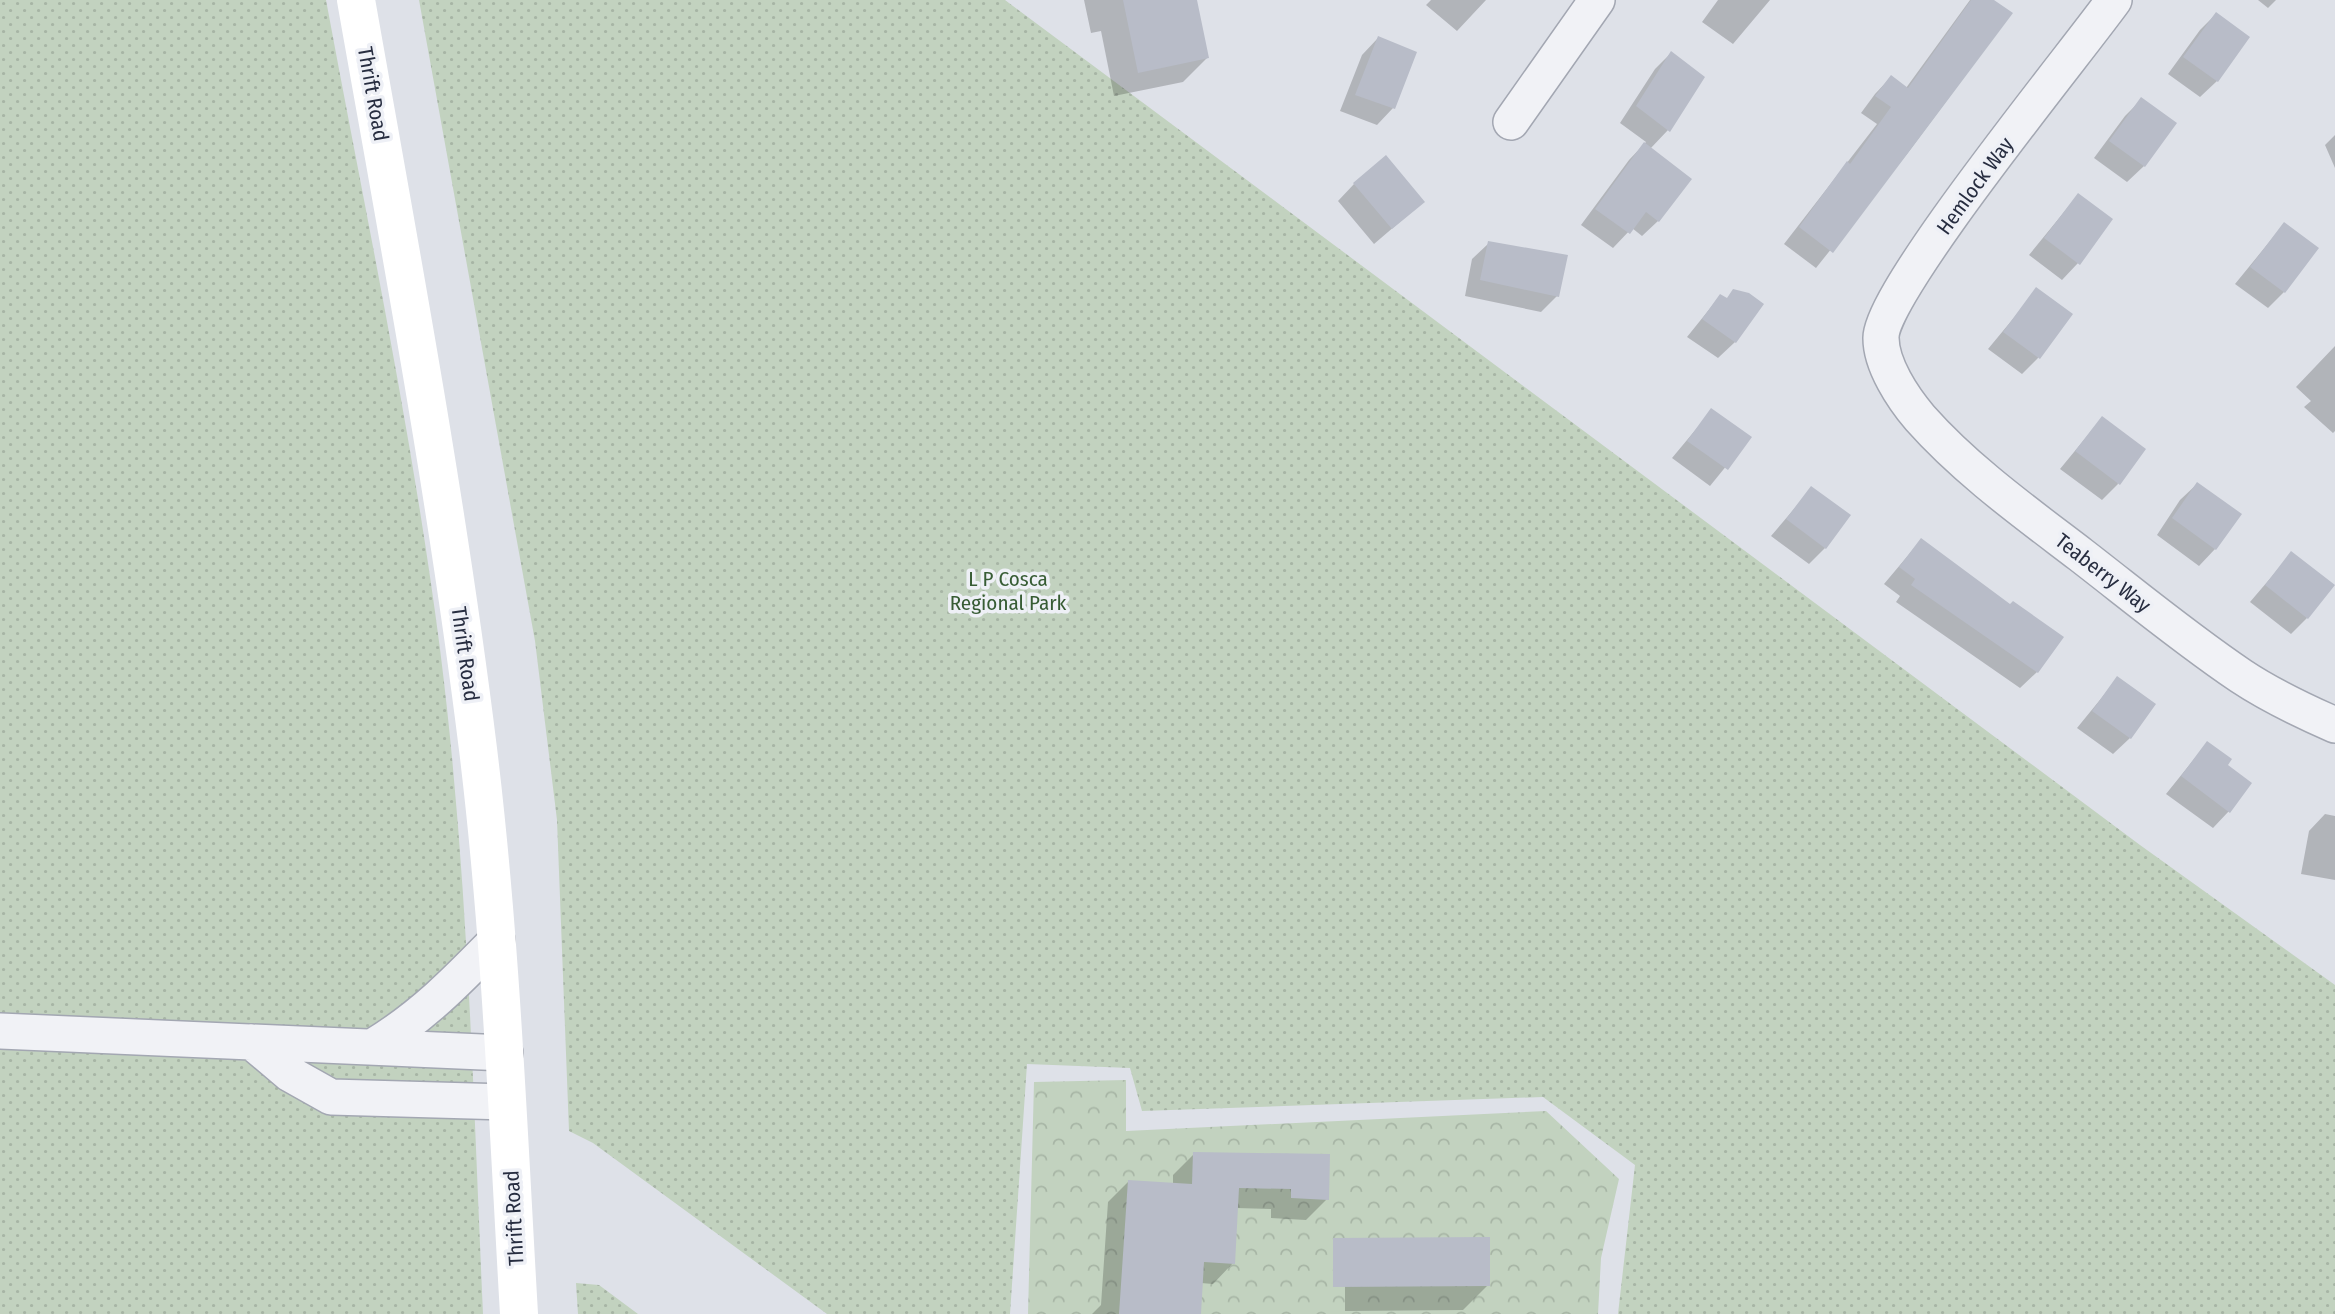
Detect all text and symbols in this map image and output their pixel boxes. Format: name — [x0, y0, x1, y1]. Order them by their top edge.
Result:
street label: Thrift Road — [352, 45, 394, 143]
street label: Hemlock Way — [1931, 132, 2019, 240]
street label: Teaberry Way — [2050, 528, 2156, 619]
park label: L P Cosca Regional Park — [950, 566, 1067, 616]
street label: Thrift Road — [446, 605, 484, 703]
street label: Thrift Road — [499, 1170, 529, 1266]

